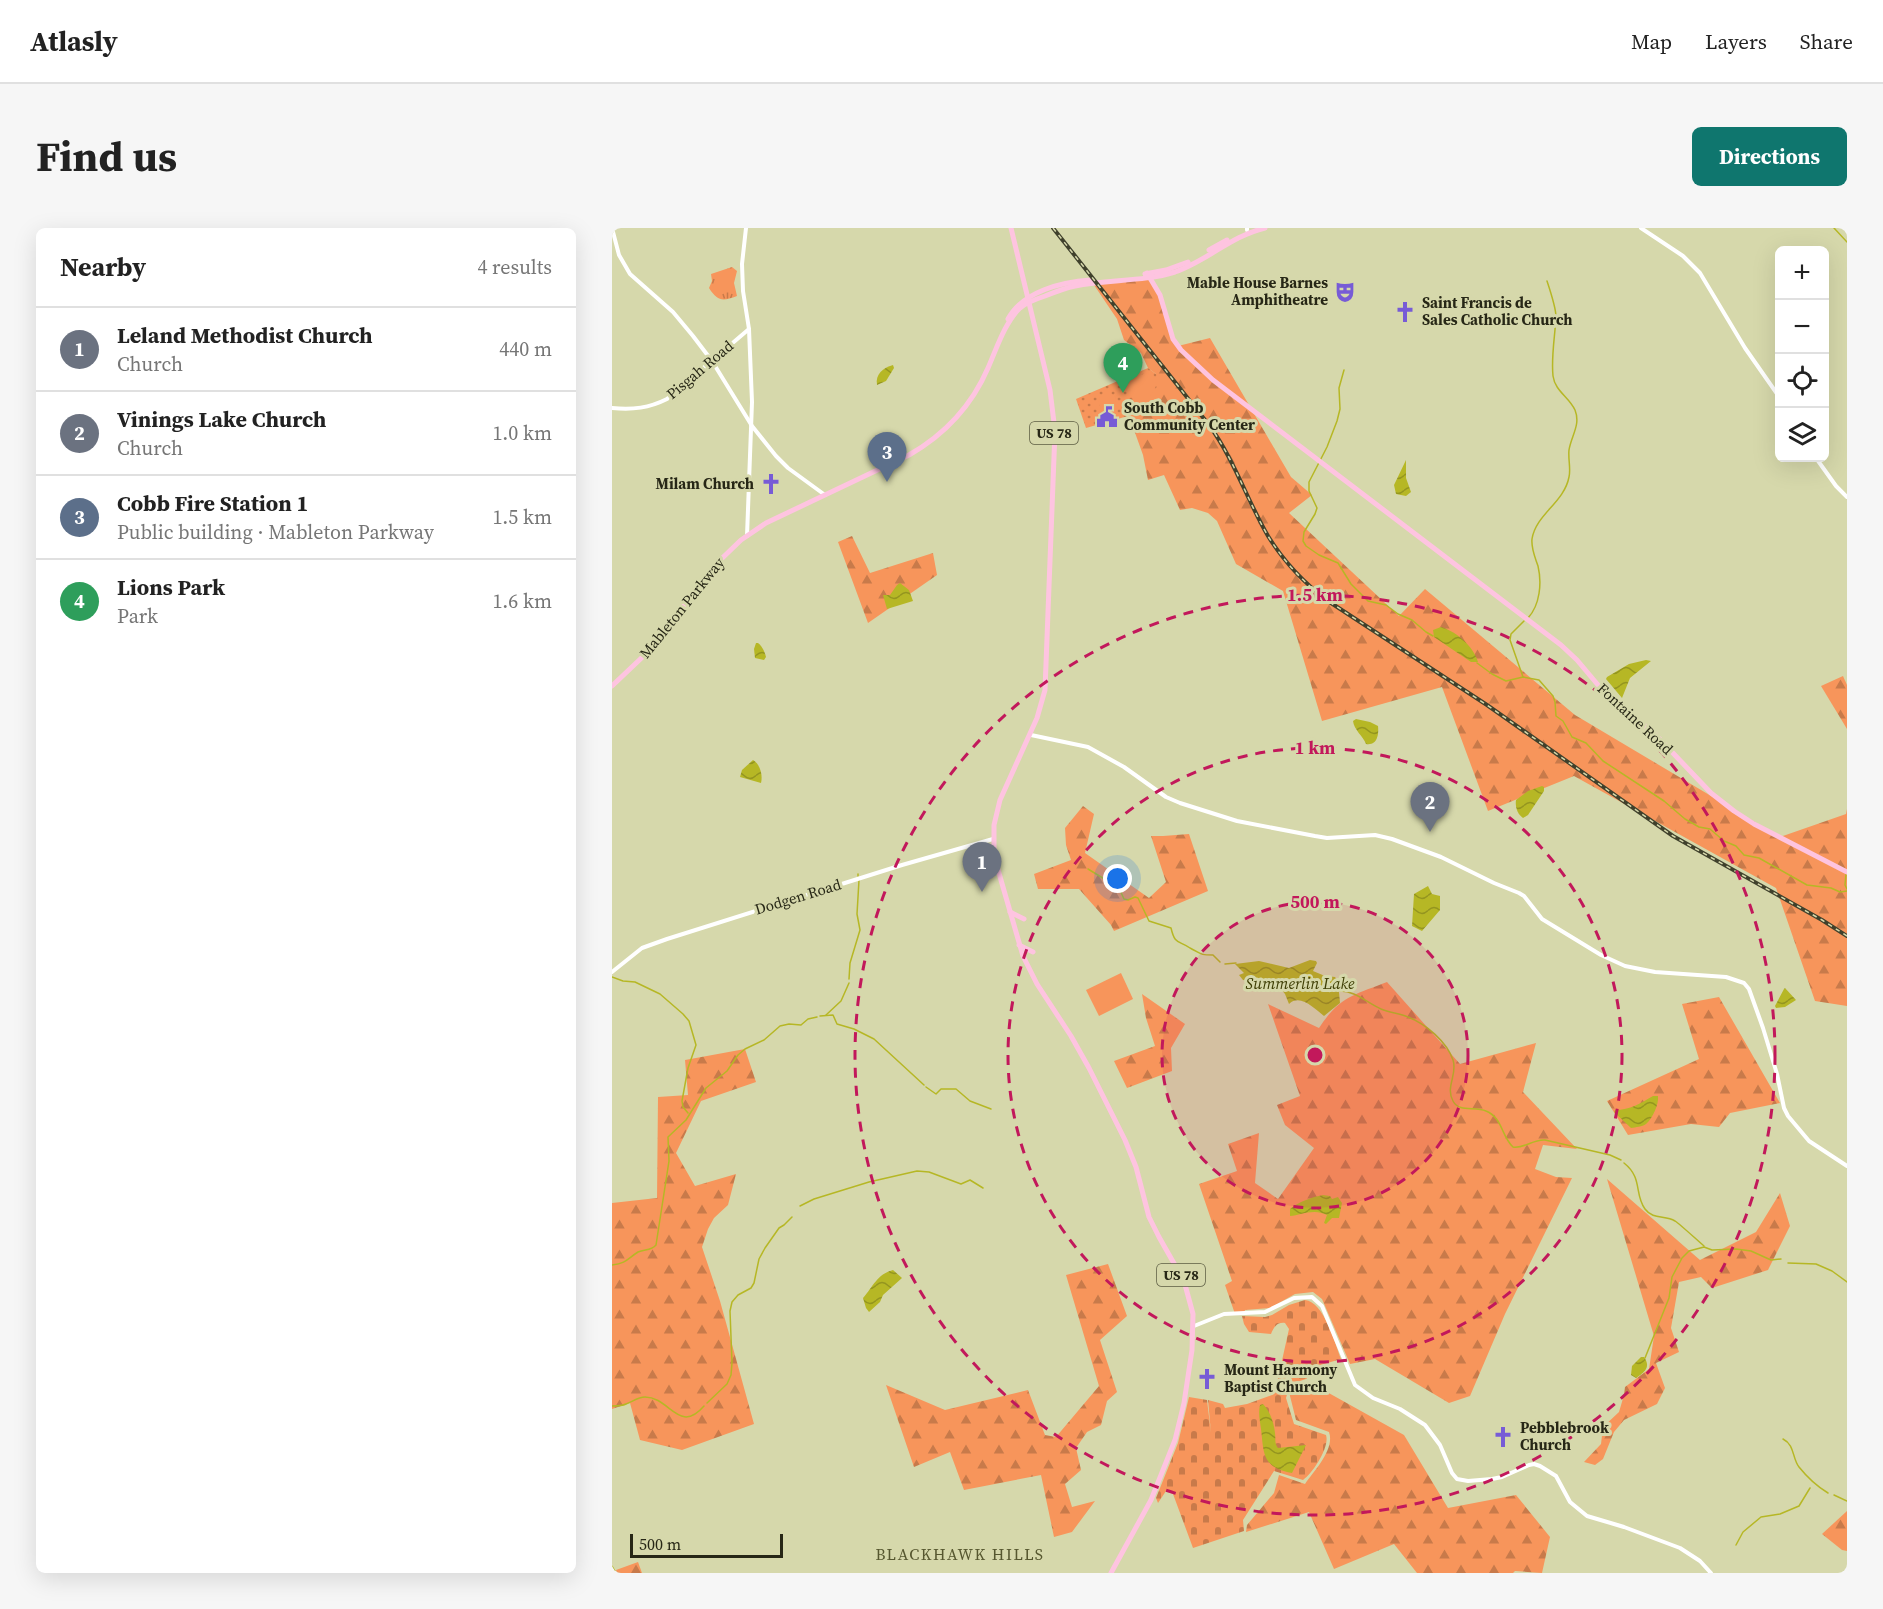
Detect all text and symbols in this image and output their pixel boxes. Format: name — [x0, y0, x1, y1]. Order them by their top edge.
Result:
text: Atlasly — [30, 22, 118, 60]
text: Map — [1631, 27, 1672, 56]
text: Layers — [1705, 27, 1767, 56]
text: Share — [1800, 27, 1853, 56]
text: Find us — [36, 127, 177, 185]
button: Directions — [1692, 127, 1847, 186]
map controls — [1775, 246, 1829, 462]
button: + — [1775, 246, 1829, 300]
text: Nearby — [60, 249, 146, 285]
text: 4 results — [477, 253, 552, 281]
place label: Mable House Barnes Amphitheatre — [1187, 272, 1328, 310]
theatre icon: Mable House Barnes Amphitheatre — [1333, 280, 1357, 304]
place label: Saint Francis de Sales Catholic Church — [1422, 292, 1573, 330]
church icon: Saint Francis de Sales Catholic Church — [1393, 300, 1417, 324]
button: − — [1775, 300, 1829, 354]
text: Leland Methodist Church — [117, 320, 373, 350]
text: 1 — [74, 335, 85, 363]
text: 440 m — [499, 335, 552, 363]
street label: Pisgah Road — [662, 335, 738, 404]
pin: 4 — [1104, 344, 1142, 393]
text: Church — [117, 350, 183, 378]
button: locate — [1775, 354, 1829, 408]
place label: South Cobb Community Center — [1124, 397, 1255, 435]
text: Vinings Lake Church — [117, 404, 326, 434]
public building icon: South Cobb Community Center — [1095, 405, 1119, 429]
button: layers — [1775, 408, 1829, 462]
text: 2 — [74, 419, 85, 447]
text: 1.0 km — [492, 419, 552, 447]
road number: US 78 — [1030, 422, 1078, 444]
pin: 3 — [868, 432, 906, 482]
text: Church — [117, 434, 183, 462]
church icon: Milam Church — [759, 472, 783, 496]
place label: Milam Church — [655, 473, 754, 494]
text: Cobb Fire Station 1 — [117, 488, 308, 518]
text: 3 — [74, 503, 85, 531]
text: 1.5 km — [492, 503, 552, 531]
text: Public building · Mableton Parkway — [117, 518, 434, 546]
street label: Mableton Parkway — [634, 553, 729, 663]
text: Lions Park — [117, 572, 225, 602]
text: 1.5 km — [1287, 582, 1343, 607]
text: 4 — [74, 587, 85, 615]
text: 1.6 km — [492, 587, 552, 615]
text: Park — [117, 602, 158, 630]
street label: Fontaine Road — [1593, 678, 1678, 760]
text: 1 km — [1295, 735, 1335, 760]
pin: 2 — [1410, 782, 1450, 832]
pin: 1 — [962, 842, 1001, 892]
your location — [1103, 864, 1132, 893]
street label: Dodgen Road — [752, 873, 844, 920]
text: 500 m — [1290, 889, 1340, 914]
water label: Summerlin Lake — [1246, 972, 1355, 994]
centre of rings — [1305, 1045, 1325, 1065]
road number: US 78 — [1157, 1264, 1205, 1286]
place label: Mount Harmony Baptist Church — [1224, 1359, 1337, 1397]
church icon: Mount Harmony Baptist Church — [1195, 1367, 1219, 1391]
place label: Pebblebrook Church — [1520, 1417, 1609, 1455]
church icon: Pebblebrook Church — [1491, 1425, 1515, 1449]
scale bar — [630, 1531, 783, 1558]
text: 500 m — [639, 1533, 681, 1555]
district label: BLACKHAWK HILLS — [875, 1543, 1045, 1565]

